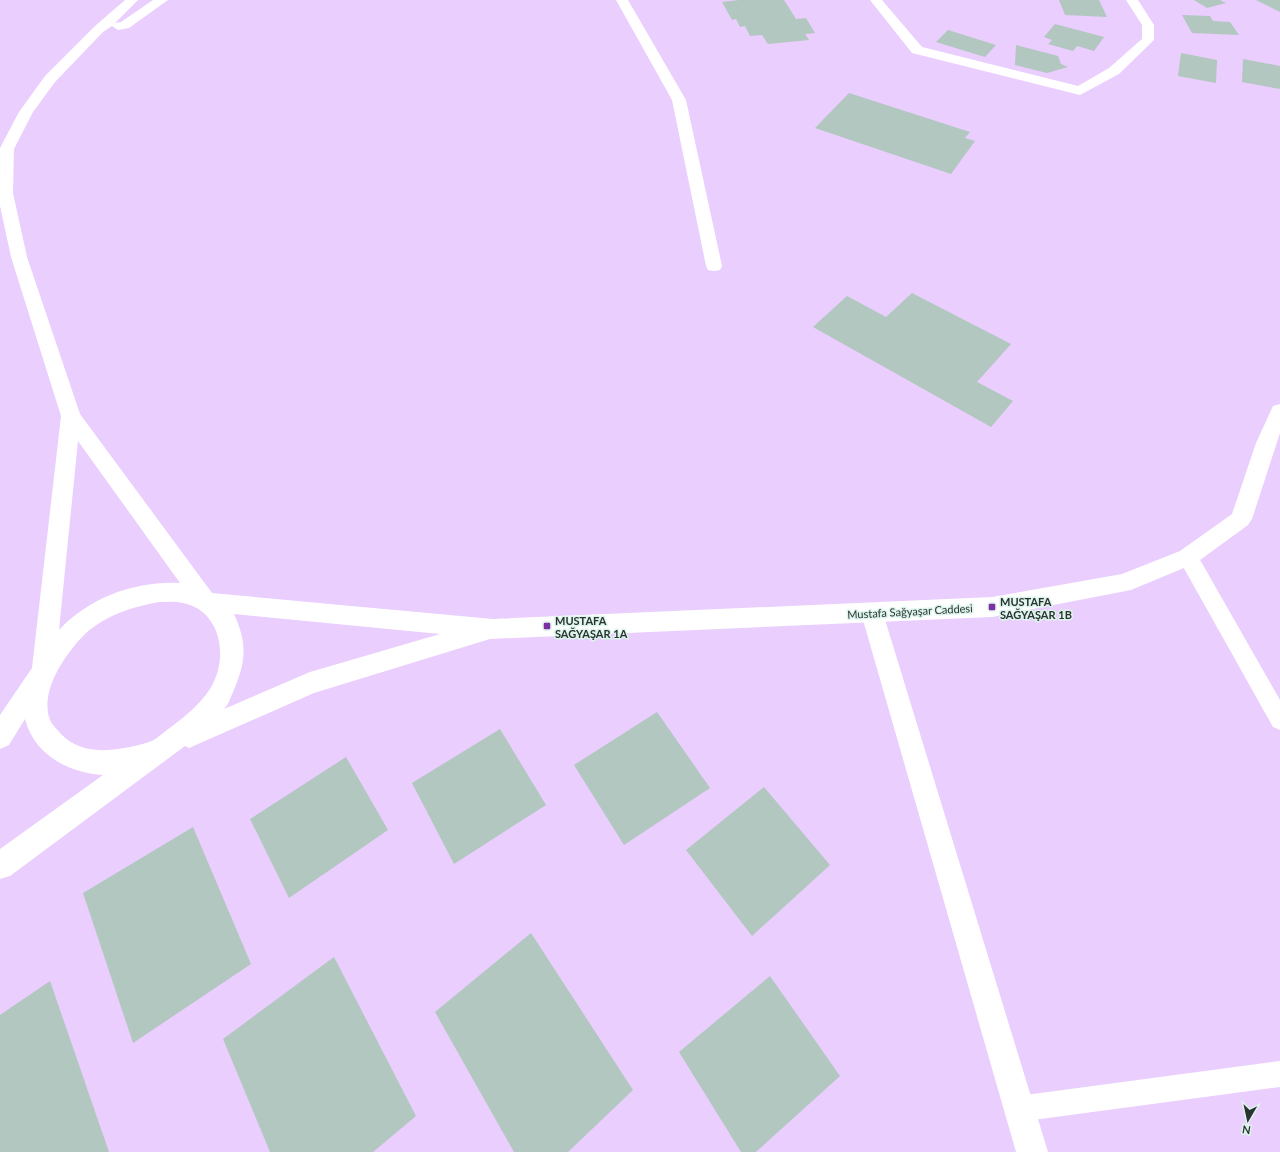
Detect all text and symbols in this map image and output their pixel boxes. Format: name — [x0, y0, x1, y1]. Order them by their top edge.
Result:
place label: MUSTAFA SAĞYAŞAR 1B — [1000, 595, 1072, 621]
street label: Mustafa Sağyaşar Caddesi — [847, 601, 973, 621]
marker: MUSTAFA SAĞYAŞAR 1B — [987, 602, 997, 612]
place label: MUSTAFA SAĞYAŞAR 1A — [555, 614, 628, 640]
marker: MUSTAFA SAĞYAŞAR 1A — [542, 621, 552, 631]
north arrow — [1228, 1100, 1268, 1140]
text: N — [1241, 1123, 1252, 1137]

